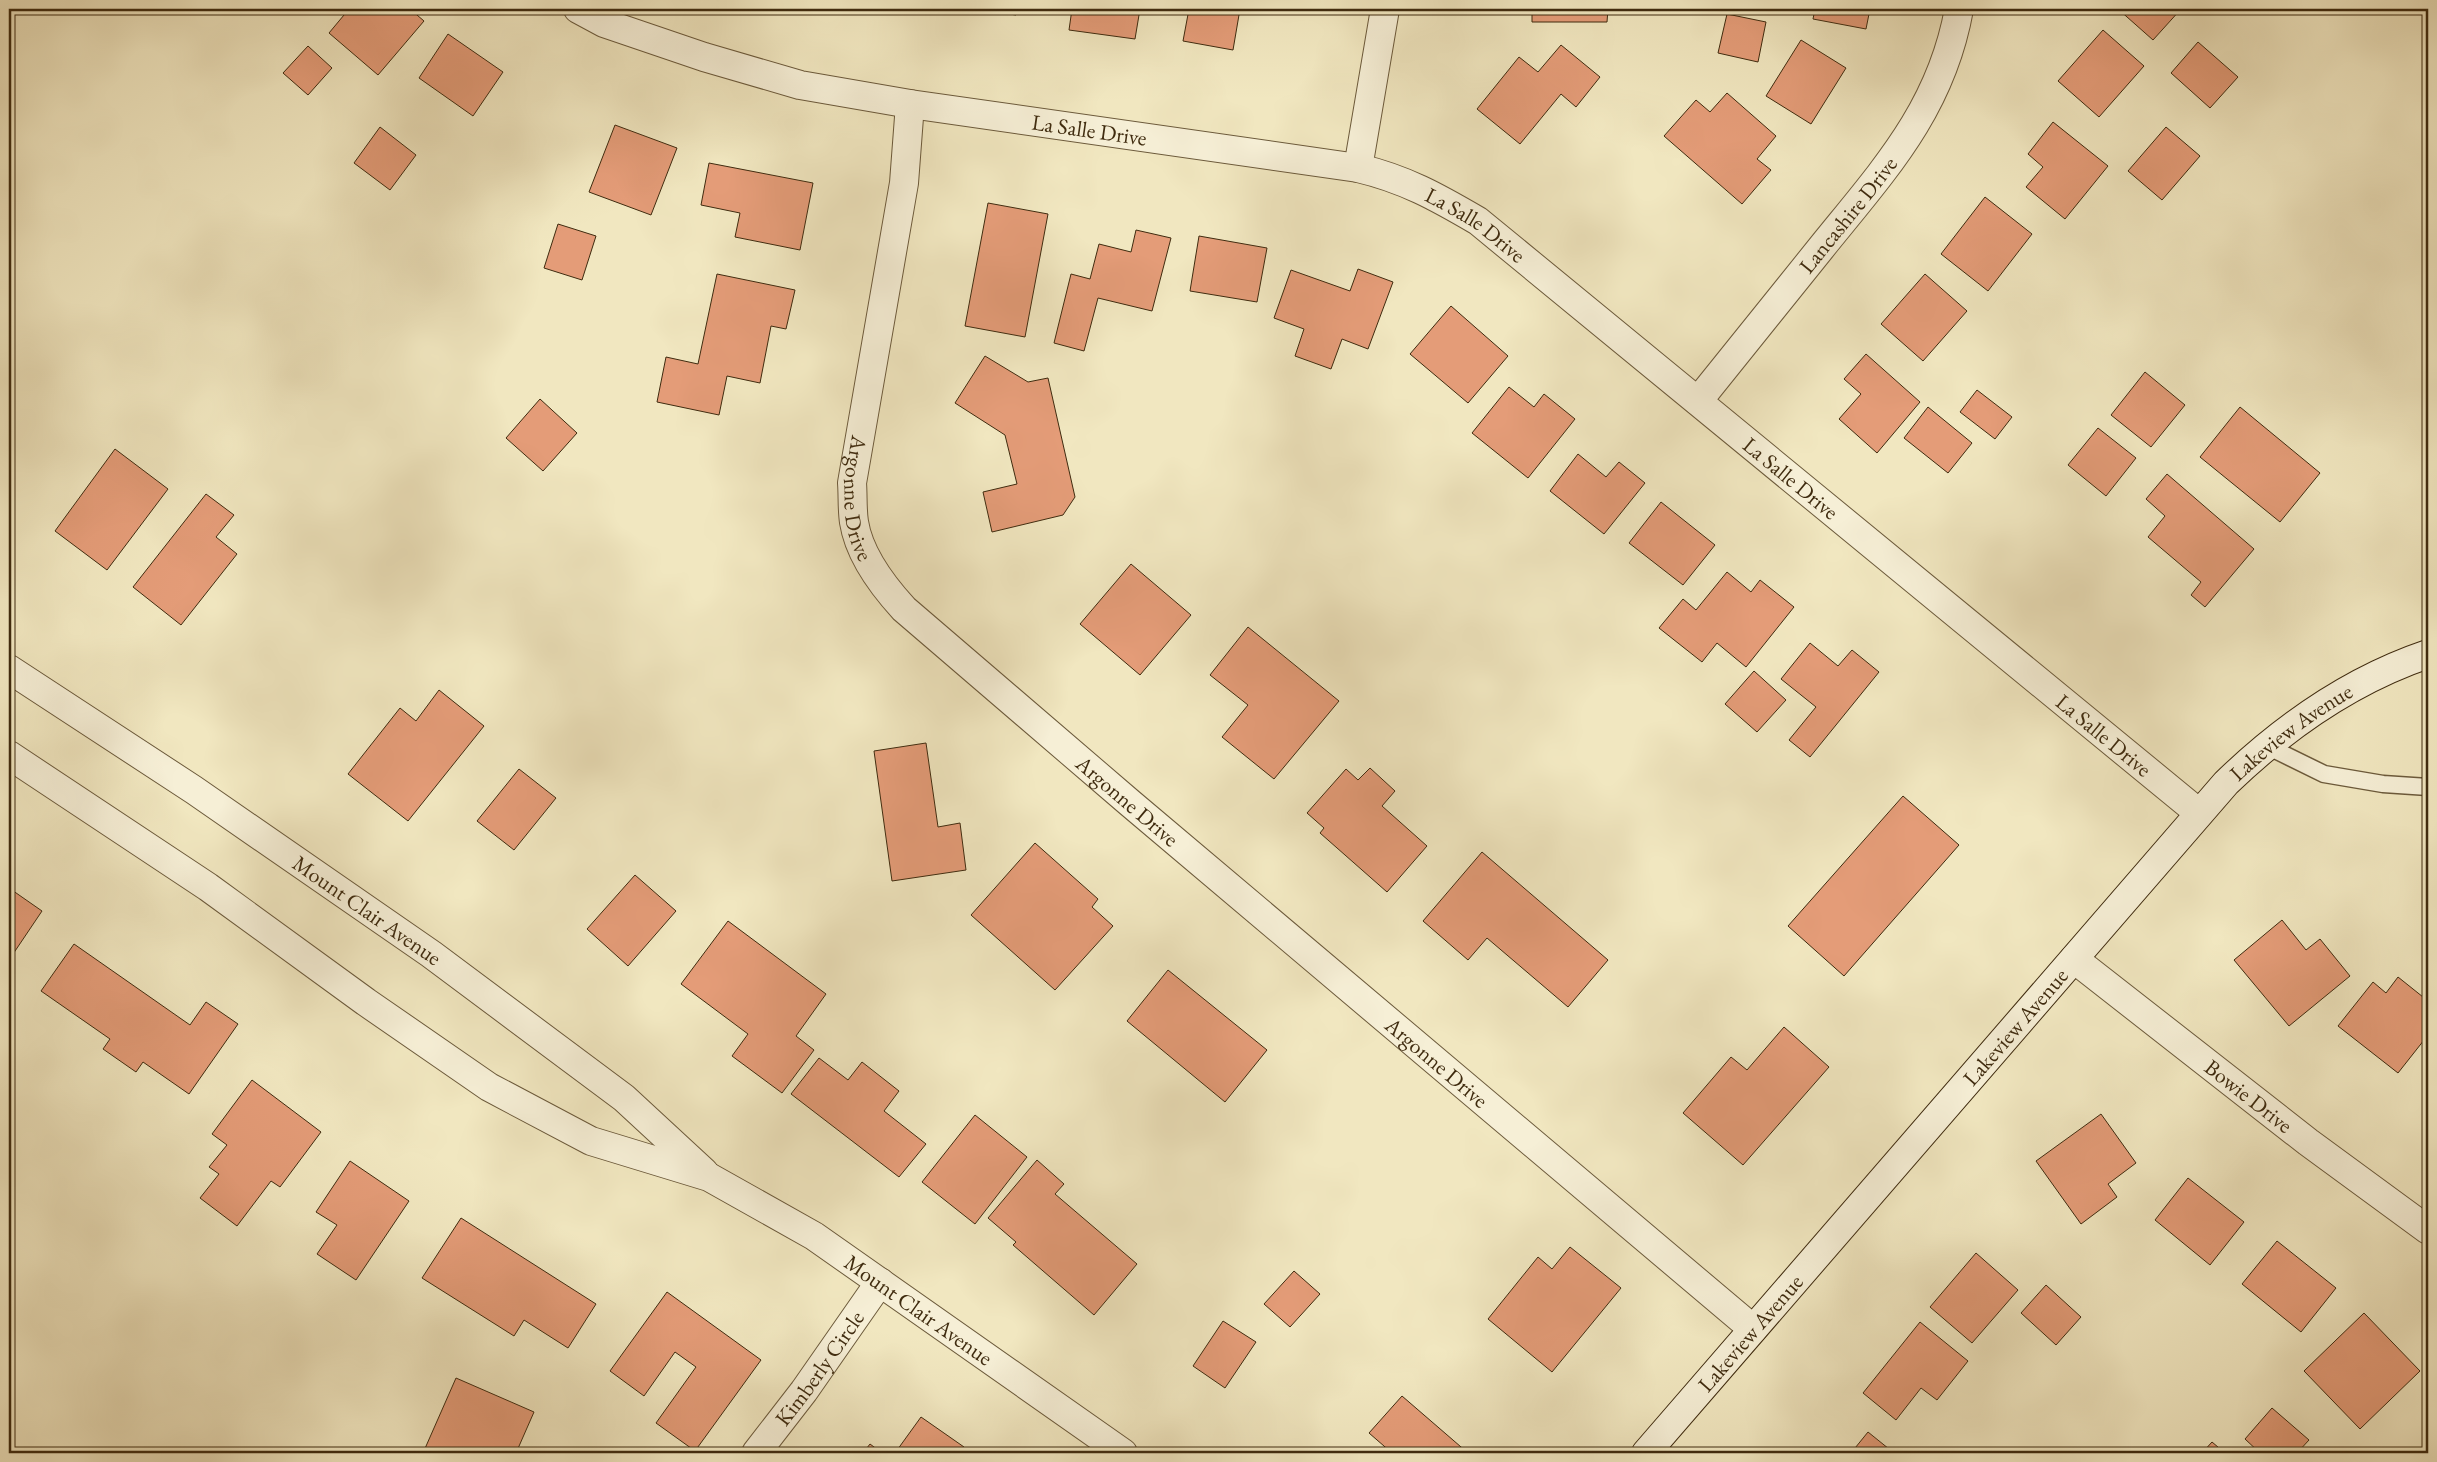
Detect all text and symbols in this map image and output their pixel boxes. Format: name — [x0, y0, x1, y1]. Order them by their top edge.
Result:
street label: La Salle Drive — [1030, 108, 1149, 153]
street label: Lancashire Drive — [1792, 150, 1904, 279]
street label: La Salle Drive — [1420, 180, 1532, 270]
street label: La Salle Drive — [1737, 430, 1845, 527]
street label: Argonne Drive — [837, 432, 880, 566]
street label: Lakeview Avenue — [2223, 676, 2358, 788]
street label: La Salle Drive — [2050, 687, 2158, 784]
street label: Argonne Drive — [1069, 748, 1185, 853]
street label: Mount Clair Avenue — [287, 849, 448, 972]
street label: Lakeview Avenue — [1956, 962, 2075, 1092]
street label: Argonne Drive — [1378, 1010, 1495, 1115]
street label: Bowie Drive — [2199, 1053, 2299, 1140]
street label: Mount Clair Avenue — [839, 1248, 999, 1372]
street label: Lakeview Avenue — [1691, 1268, 1810, 1398]
street label: Kimberly Circle — [768, 1305, 871, 1432]

